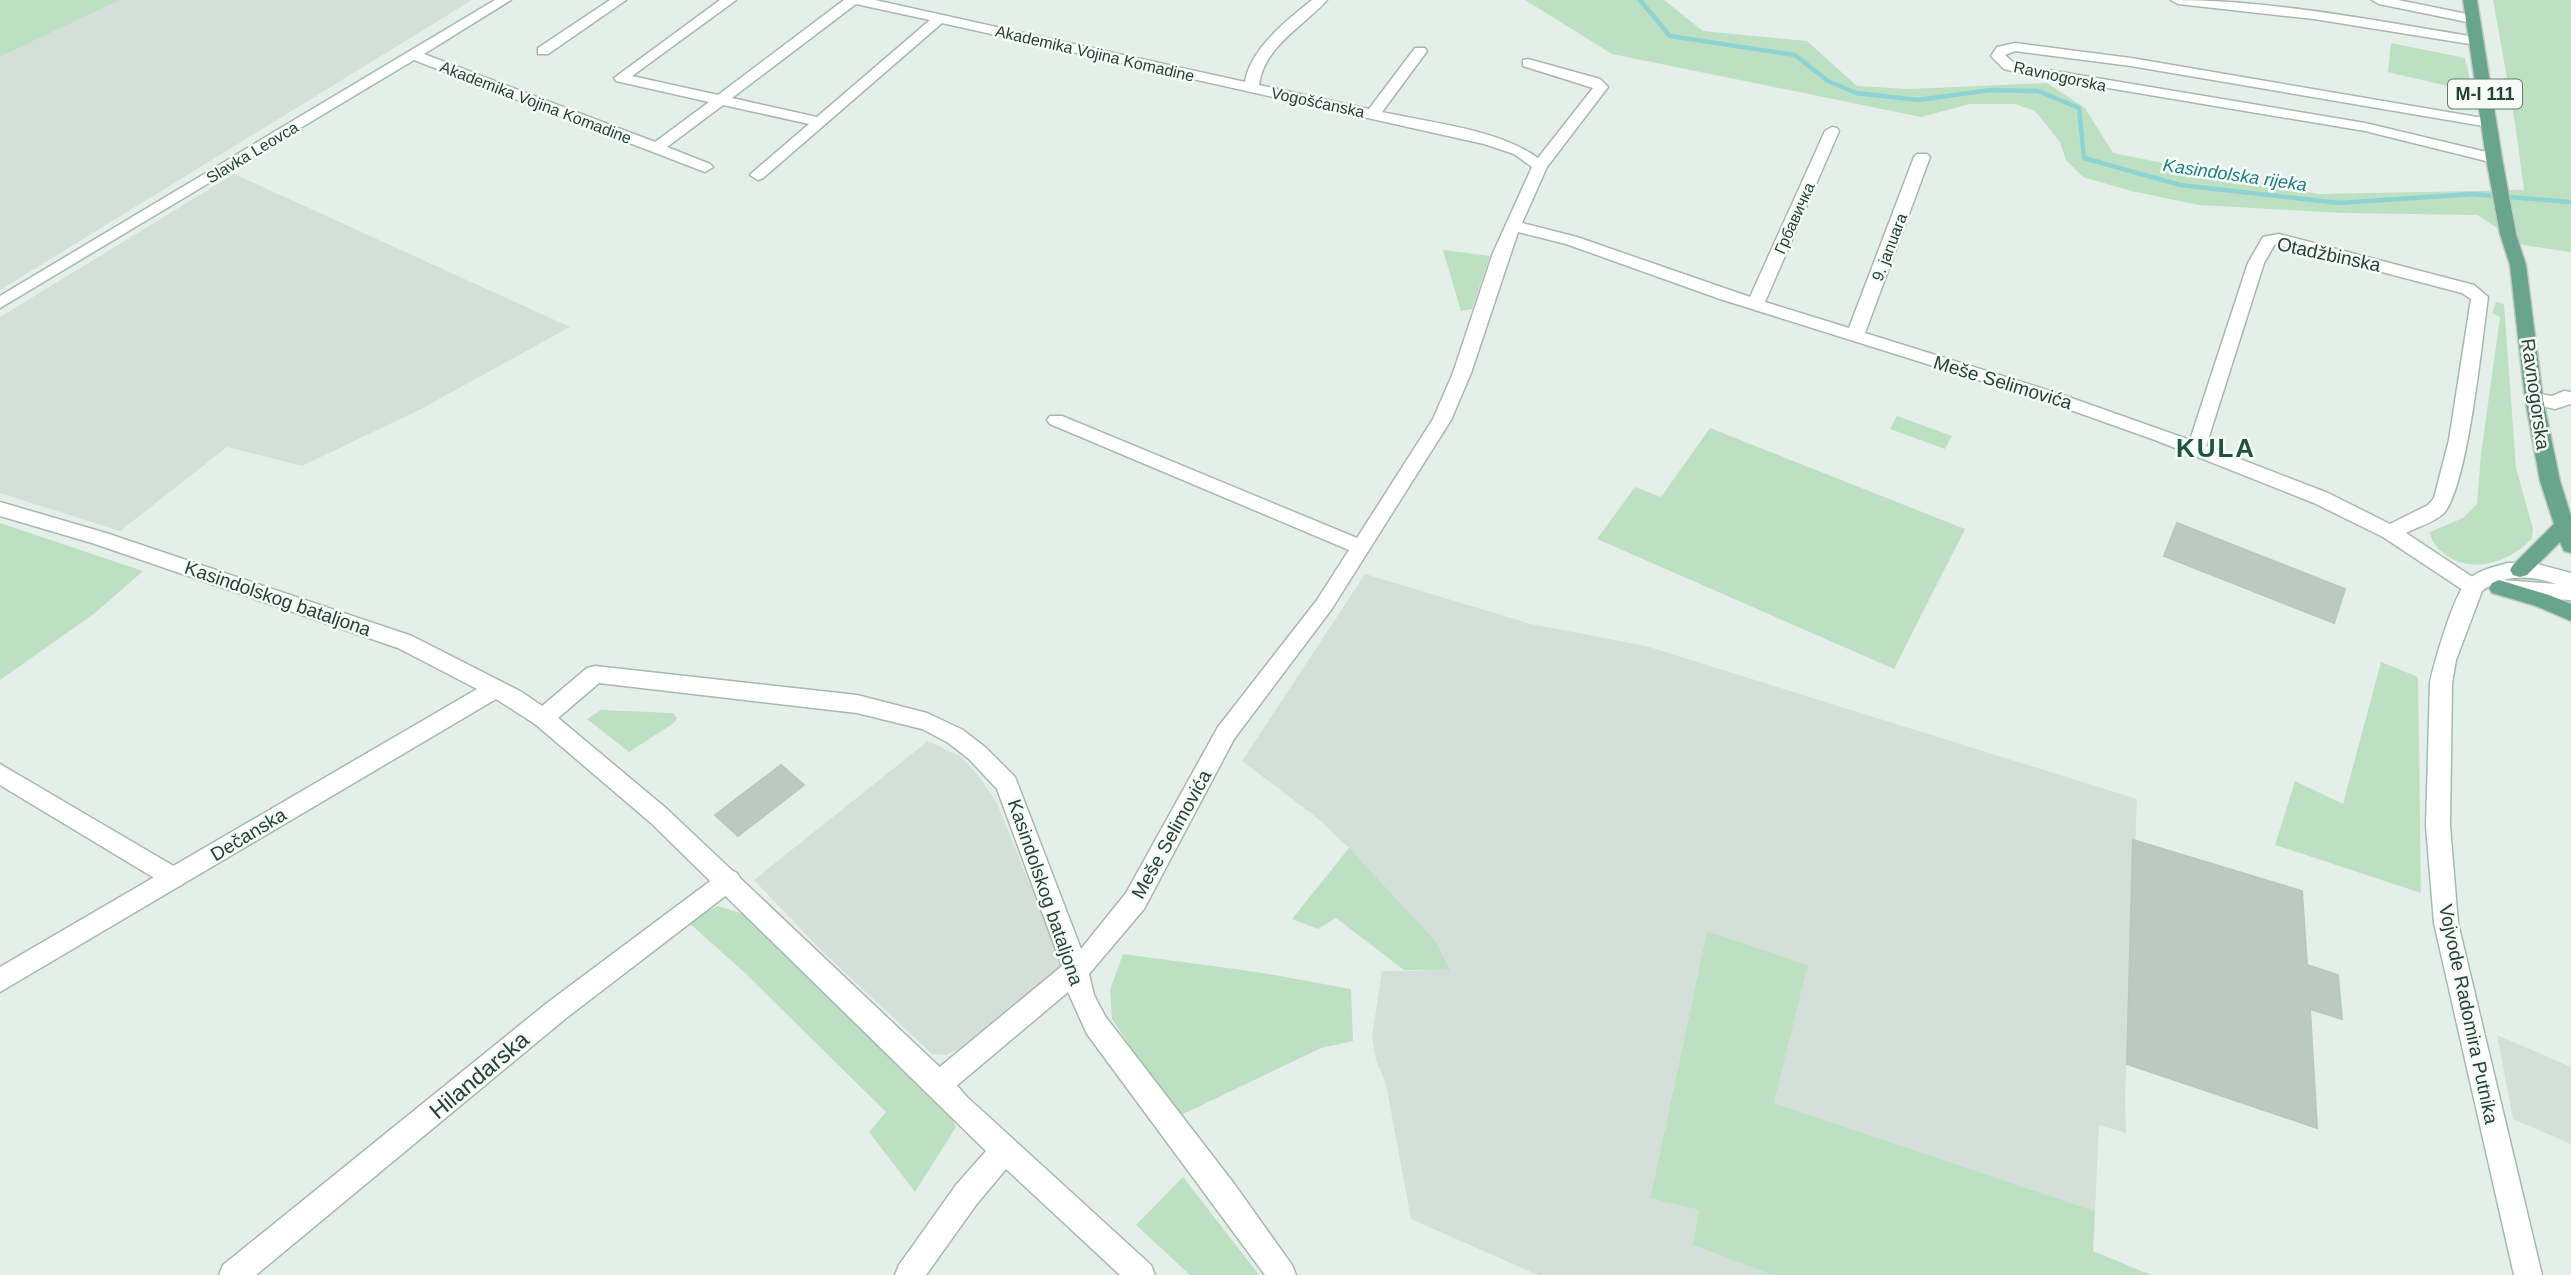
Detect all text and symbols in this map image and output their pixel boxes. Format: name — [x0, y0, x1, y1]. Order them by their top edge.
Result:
street label: Akademika Vojina Komadine — [994, 22, 1196, 85]
street label: Akademika Vojina Komadine — [438, 58, 634, 147]
street label: Ravnogorska — [2012, 58, 2108, 95]
road number: M-I 111 — [2448, 80, 2522, 108]
street label: Vogošćanska — [1270, 84, 1366, 121]
street label: Slavka Leovca — [203, 118, 301, 187]
water label: Kasindolska rijeka — [2162, 155, 2308, 195]
street label: Грбавичка — [1771, 180, 1818, 257]
street label: 9. januara — [1869, 211, 1910, 283]
street label: Otadžbinska — [2275, 233, 2383, 276]
street label: Ravnogorska — [2517, 337, 2554, 451]
street label: Meše Selimovića — [1931, 351, 2075, 414]
district label: KULA — [2176, 433, 2256, 463]
street label: Kasindolskog bataljona — [182, 557, 374, 640]
street label: Meše Selimovića — [1127, 766, 1216, 902]
street label: Kasindolskog bataljona — [1004, 796, 1087, 988]
street label: Dečanska — [207, 803, 290, 865]
street label: Vojvode Radomira Putnika — [2435, 902, 2502, 1126]
street label: Hilandarska — [424, 1026, 534, 1124]

